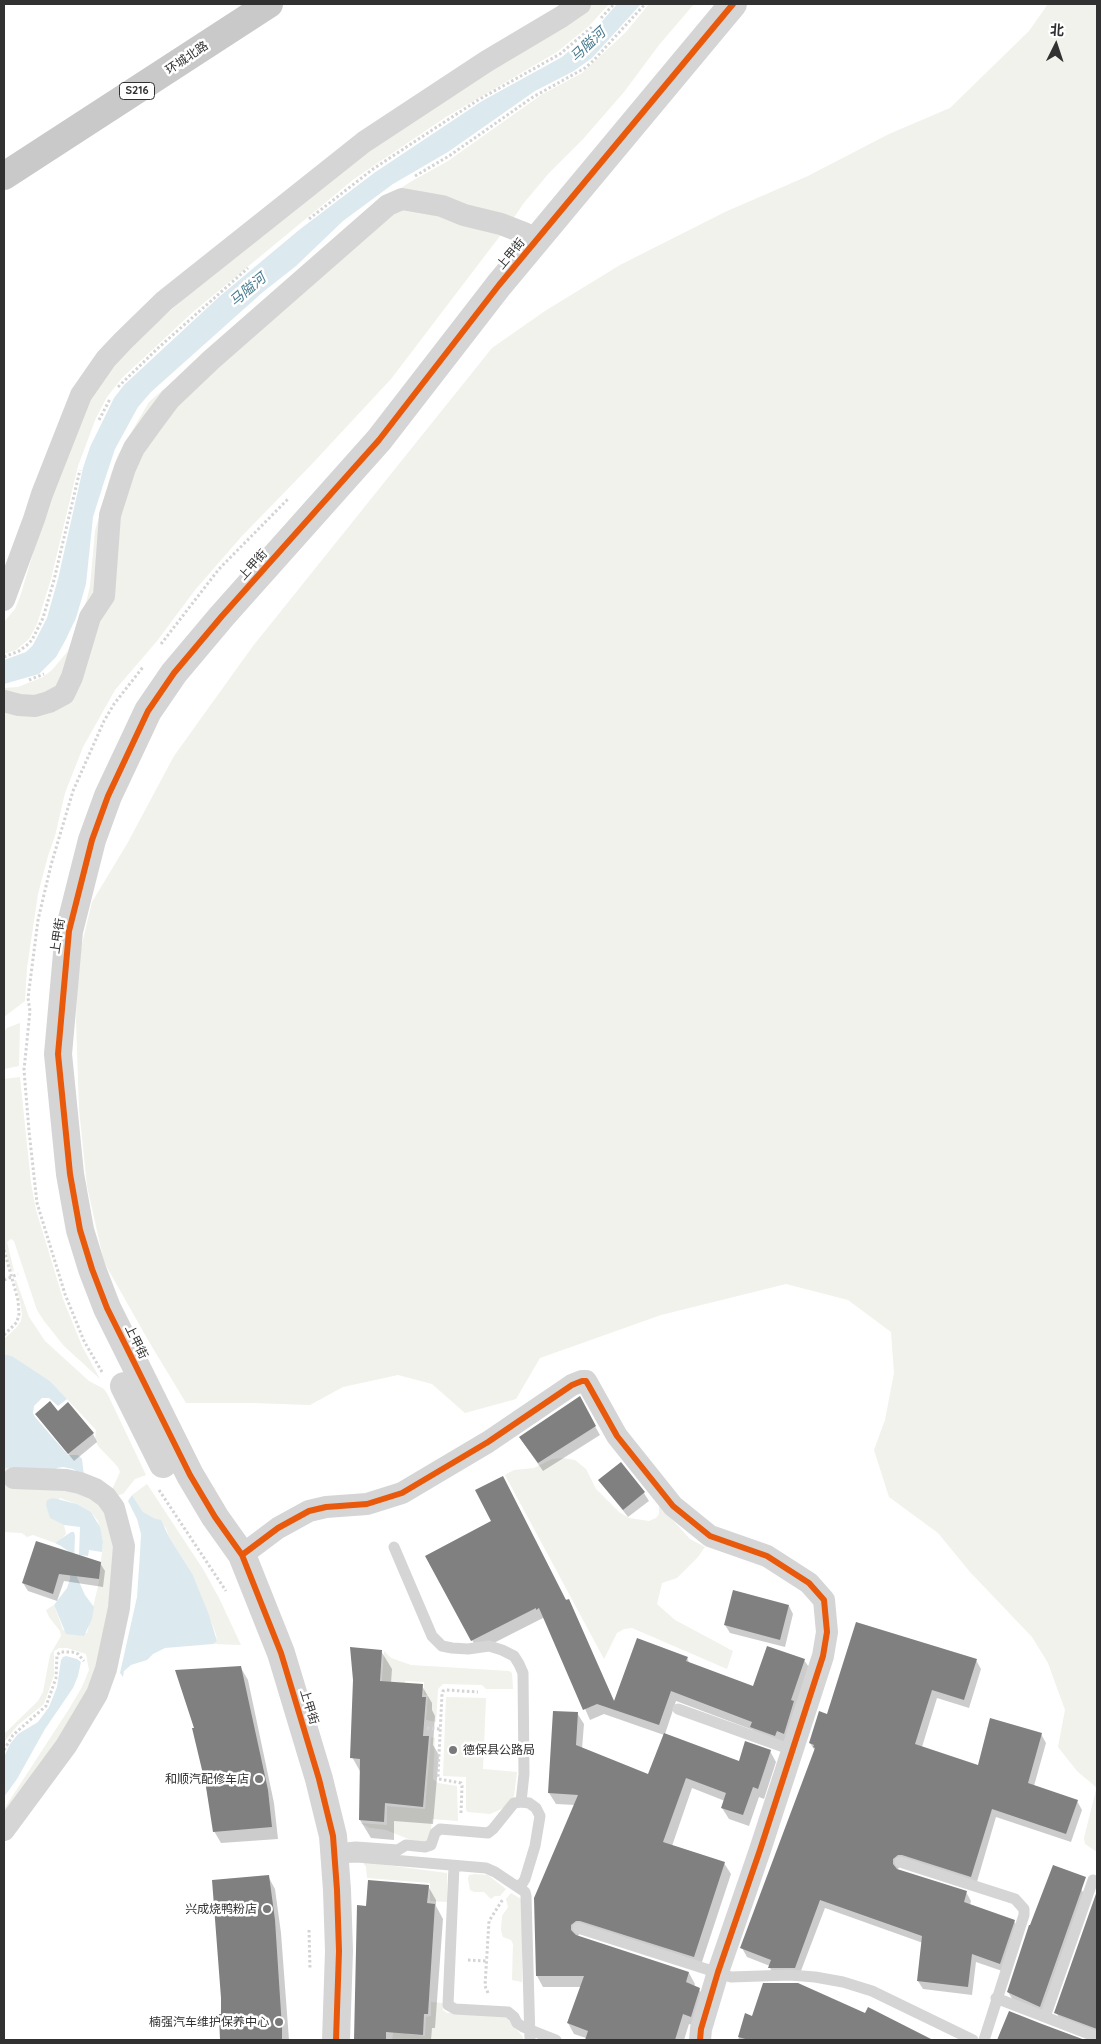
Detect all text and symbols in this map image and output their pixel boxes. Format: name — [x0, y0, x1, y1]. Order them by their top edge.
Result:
north arrow — [1031, 20, 1081, 70]
text: 北 — [1049, 21, 1065, 40]
water label: 马隘河 — [567, 25, 609, 65]
street label: 环城北路 — [163, 39, 211, 77]
road number: S216 — [120, 82, 154, 100]
street label: 上甲街 — [494, 236, 528, 272]
water label: 马隘河 — [227, 270, 269, 310]
street label: 上甲街 — [236, 547, 270, 583]
street label: 上甲街 — [48, 917, 68, 955]
street label: 上甲街 — [122, 1323, 150, 1361]
street label: 上甲街 — [297, 1688, 321, 1726]
place label: 德保县公路局 — [463, 1743, 535, 1757]
marker: 德保县公路局 — [447, 1744, 459, 1756]
place label: 和顺汽配修车店 — [165, 1772, 249, 1786]
marker: 和顺汽配修车店 — [253, 1773, 265, 1785]
place label: 兴成烧鸭粉店 — [185, 1902, 257, 1916]
marker: 兴成烧鸭粉店 — [261, 1903, 273, 1915]
place label: 楠强汽车维护保养中心 — [149, 2015, 269, 2029]
marker: 楠强汽车维护保养中心 — [273, 2016, 285, 2028]

